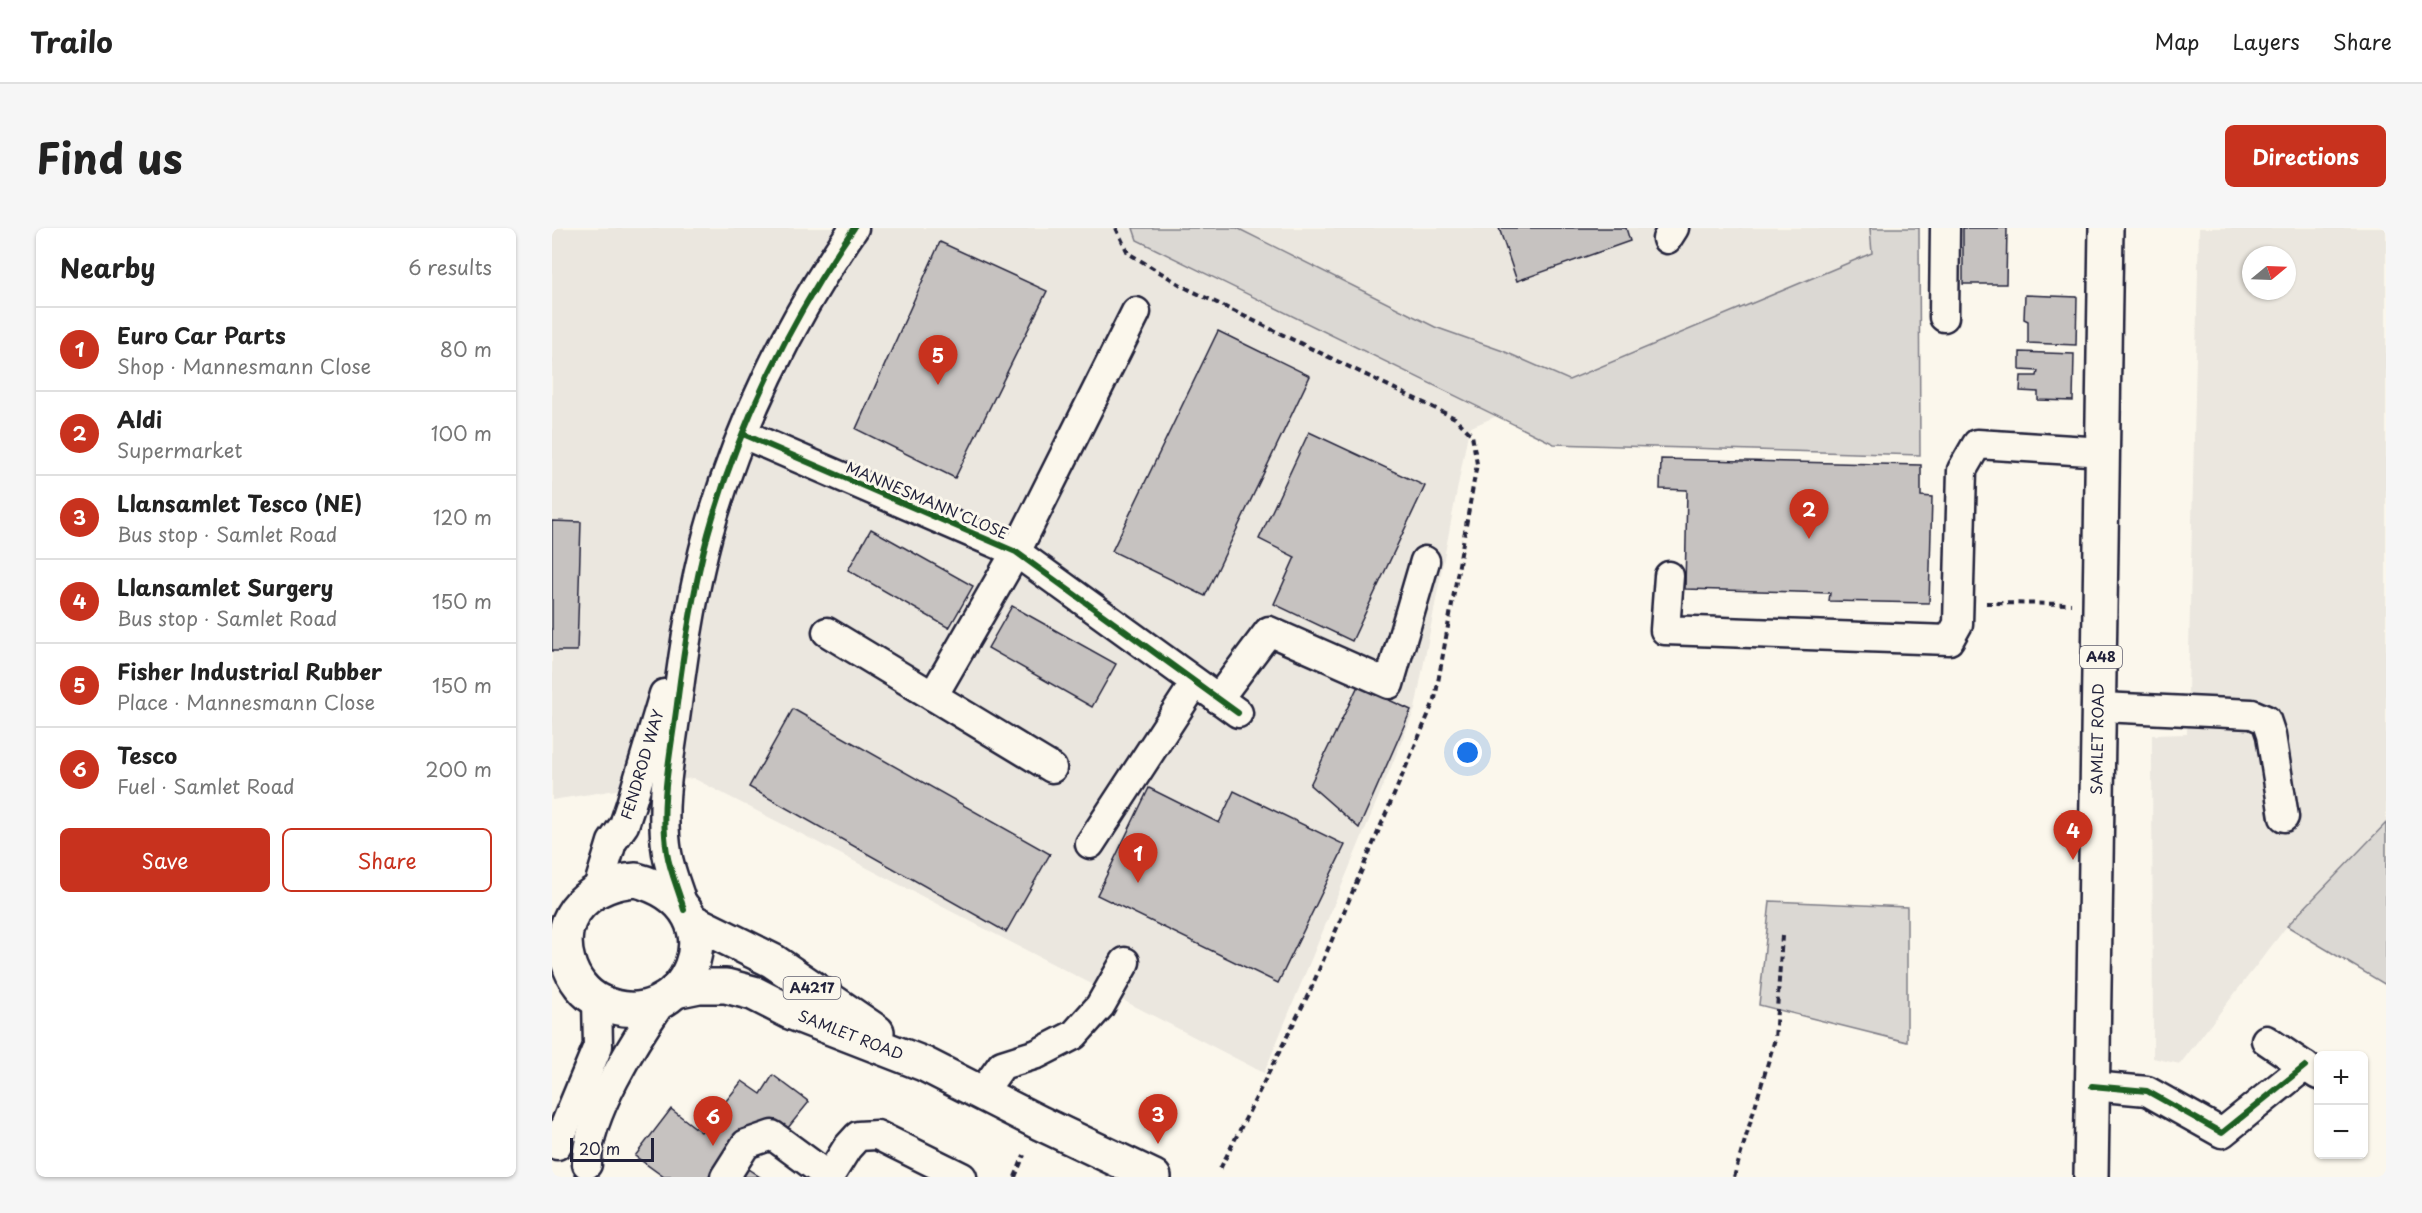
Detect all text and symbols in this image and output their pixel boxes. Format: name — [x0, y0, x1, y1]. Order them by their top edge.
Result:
text: Trailo — [30, 20, 113, 63]
text: Map — [2155, 25, 2199, 57]
text: Layers — [2232, 25, 2300, 57]
text: Share — [2333, 25, 2392, 57]
text: Find us — [36, 125, 183, 188]
button: Directions — [2225, 125, 2386, 187]
north arrow — [2242, 246, 2296, 300]
text: Nearby — [60, 248, 155, 287]
text: 6 results — [408, 252, 492, 282]
text: Euro Car Parts — [117, 318, 286, 351]
text: 1 — [75, 334, 84, 364]
text: 80 m — [440, 334, 492, 364]
pin: 5 — [918, 336, 958, 385]
text: Shop · Mannesmann Close — [117, 351, 371, 381]
text: Aldi — [117, 402, 162, 435]
text: 2 — [72, 418, 87, 448]
text: 100 m — [431, 418, 492, 448]
text: Supermarket — [117, 435, 243, 465]
street label: MANNESMANN CLOSE — [843, 455, 1012, 544]
text: Llansamlet Tesco (NE) — [117, 486, 362, 519]
pin: 2 — [1790, 490, 1828, 539]
text: 3 — [73, 502, 86, 532]
text: 120 m — [433, 502, 492, 532]
text: Bus stop · Samlet Road — [117, 519, 337, 549]
text: Llansamlet Surgery — [117, 570, 333, 603]
text: 4 — [73, 586, 86, 616]
text: 150 m — [432, 586, 492, 616]
text: Bus stop · Samlet Road — [117, 603, 337, 633]
road number: A48 — [2080, 646, 2122, 668]
text: Fisher Industrial Rubber — [117, 654, 382, 687]
text: 5 — [73, 670, 86, 700]
text: 150 m — [432, 670, 492, 700]
street label: SAMLET ROAD — [2084, 683, 2109, 795]
text: Place · Mannesmann Close — [117, 687, 375, 717]
street label: FENDROD WAY — [614, 706, 669, 822]
text: Tesco — [117, 738, 177, 771]
your location — [1453, 738, 1482, 767]
text: 6 — [72, 754, 87, 784]
text: 200 m — [425, 754, 492, 784]
text: Fuel · Samlet Road — [117, 771, 295, 801]
pin: 4 — [2054, 810, 2092, 860]
button: Save — [60, 828, 270, 892]
button: Share — [282, 828, 492, 892]
pin: 1 — [1118, 834, 1158, 883]
road number: A4217 — [784, 977, 840, 999]
street label: SAMLET ROAD — [795, 1003, 907, 1065]
map controls — [2314, 1051, 2368, 1159]
button: + — [2314, 1051, 2368, 1105]
pin: 3 — [1138, 1094, 1178, 1144]
pin: 6 — [694, 1096, 732, 1146]
button: − — [2314, 1105, 2368, 1159]
scale bar — [570, 1135, 654, 1162]
text: 20 m — [579, 1136, 620, 1160]

